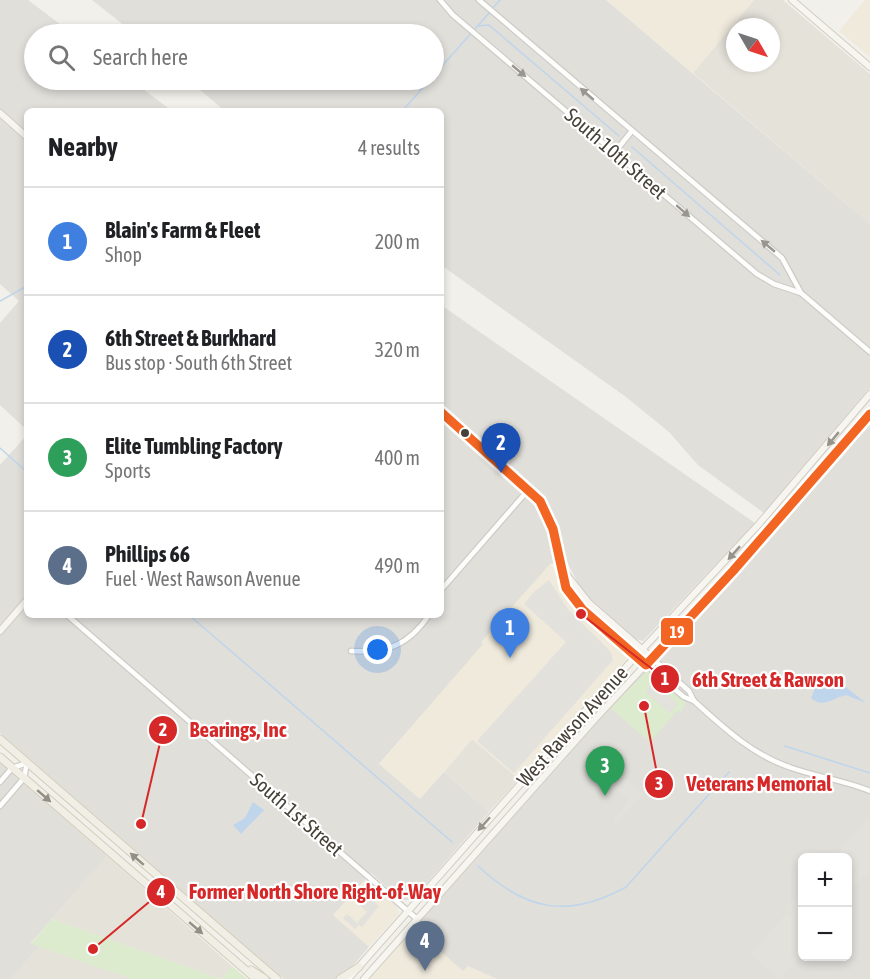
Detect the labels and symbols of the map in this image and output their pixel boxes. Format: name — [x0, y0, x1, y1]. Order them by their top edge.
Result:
north arrow — [726, 18, 780, 72]
one-way arrow — [511, 64, 527, 77]
one-way arrow — [580, 88, 595, 101]
street label: South 10th Street — [561, 103, 671, 203]
one-way arrow — [675, 204, 690, 217]
one-way arrow — [760, 240, 776, 253]
pin: 2 — [482, 424, 520, 473]
unlabelled marker — [459, 427, 471, 439]
one-way arrow — [826, 431, 839, 447]
one-way arrow — [727, 545, 741, 560]
pin: 1 — [490, 608, 530, 658]
line badge: 19 — [660, 617, 694, 646]
text: 19 — [669, 623, 685, 641]
your location — [363, 635, 392, 664]
callout: 6th Street & Rawson — [650, 660, 856, 699]
street label: West Rawson Avenue — [512, 661, 632, 791]
text: 6th Street & Rawson — [692, 667, 844, 691]
text: 1 — [661, 668, 669, 689]
callout: Bearings, Inc — [148, 710, 299, 749]
text: Bearings, Inc — [190, 717, 287, 741]
text: 2 — [159, 719, 167, 740]
pin: 3 — [586, 746, 624, 796]
callout: Veterans Memorial — [644, 764, 844, 803]
street label: South 1st Street — [246, 768, 348, 860]
text: Veterans Memorial — [685, 771, 832, 795]
text: 3 — [655, 773, 663, 794]
one-way arrow — [36, 789, 51, 802]
one-way arrow — [478, 816, 491, 831]
one-way arrow — [130, 853, 145, 866]
callout: Former North Shore Right-of-Way — [146, 872, 453, 911]
text: Former North Shore Right-of-Way — [189, 879, 442, 903]
text: 4 — [156, 881, 165, 902]
one-way arrow — [188, 921, 203, 934]
pin: 4 — [406, 922, 444, 971]

